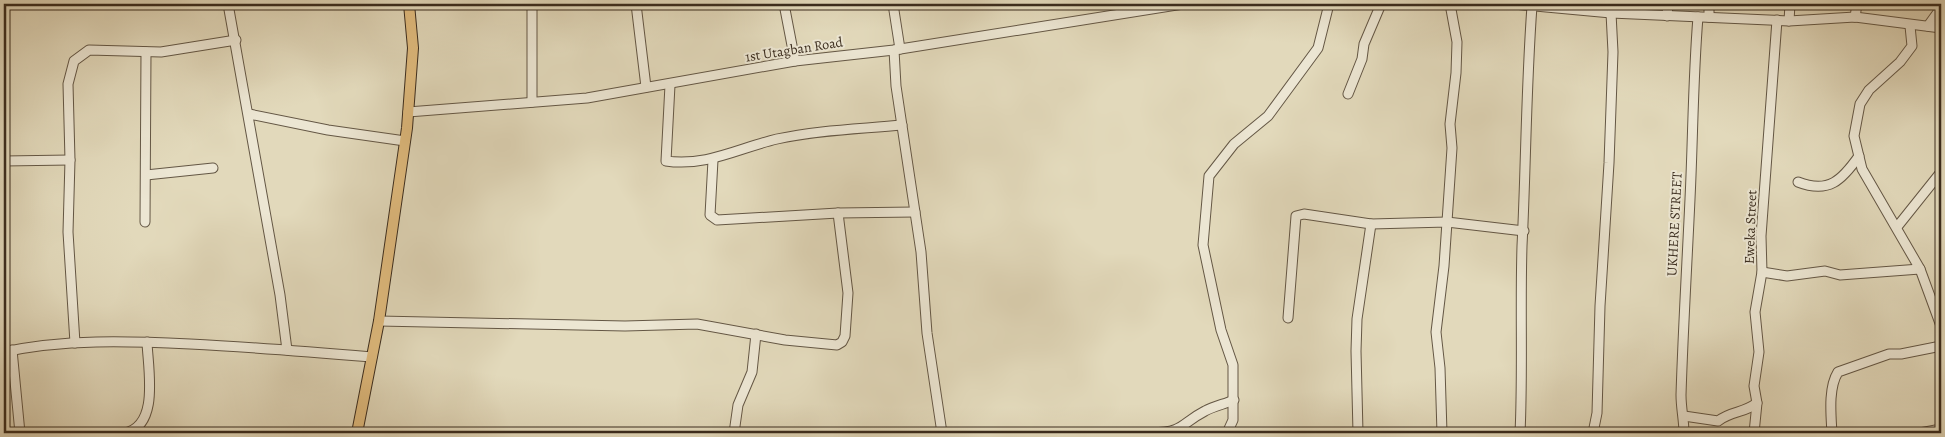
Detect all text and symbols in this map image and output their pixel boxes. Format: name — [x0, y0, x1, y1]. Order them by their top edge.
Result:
street label: 1st Utagban Road — [744, 32, 845, 67]
street label: UKHERE STREET — [1662, 171, 1687, 277]
street label: Eweka Street — [1740, 189, 1761, 264]

